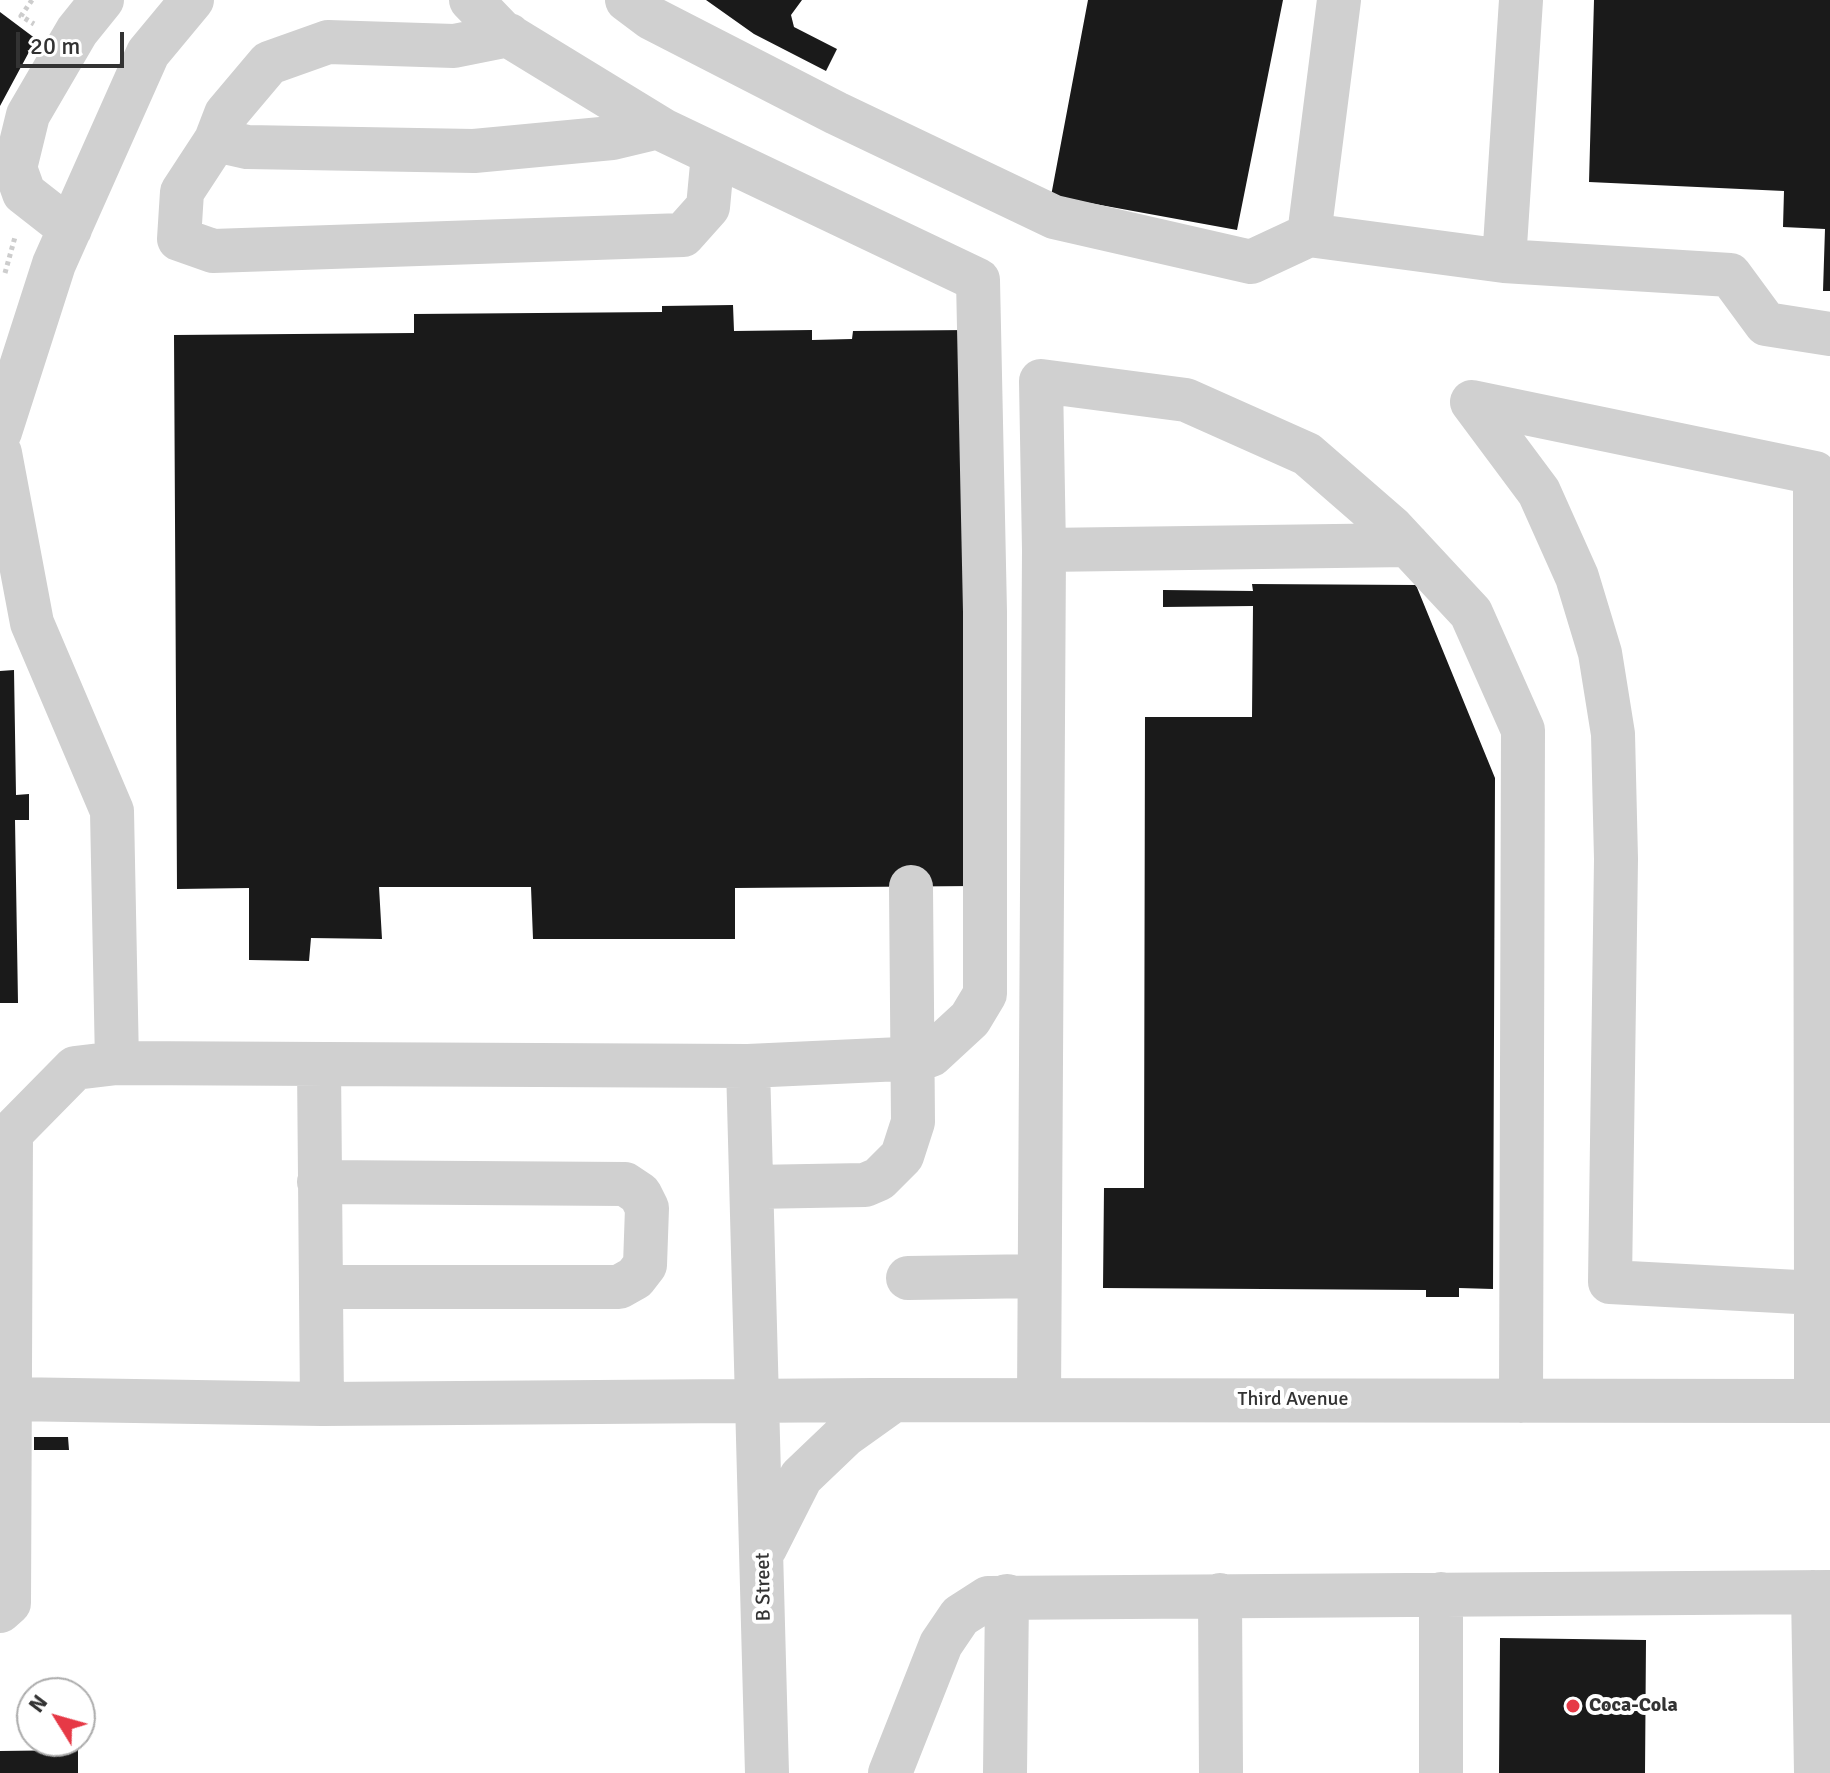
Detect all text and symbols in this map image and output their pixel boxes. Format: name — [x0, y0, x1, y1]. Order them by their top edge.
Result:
scale bar — [20, 16, 128, 66]
text: 20 m — [30, 31, 80, 61]
street label: Third Avenue — [1238, 1388, 1348, 1412]
street label: B Street — [751, 1552, 777, 1622]
north arrow — [16, 1677, 96, 1757]
text: N — [23, 1689, 53, 1718]
place label: Coca-Cola — [1589, 1694, 1678, 1718]
marker: Coca-Cola — [1564, 1697, 1582, 1715]

